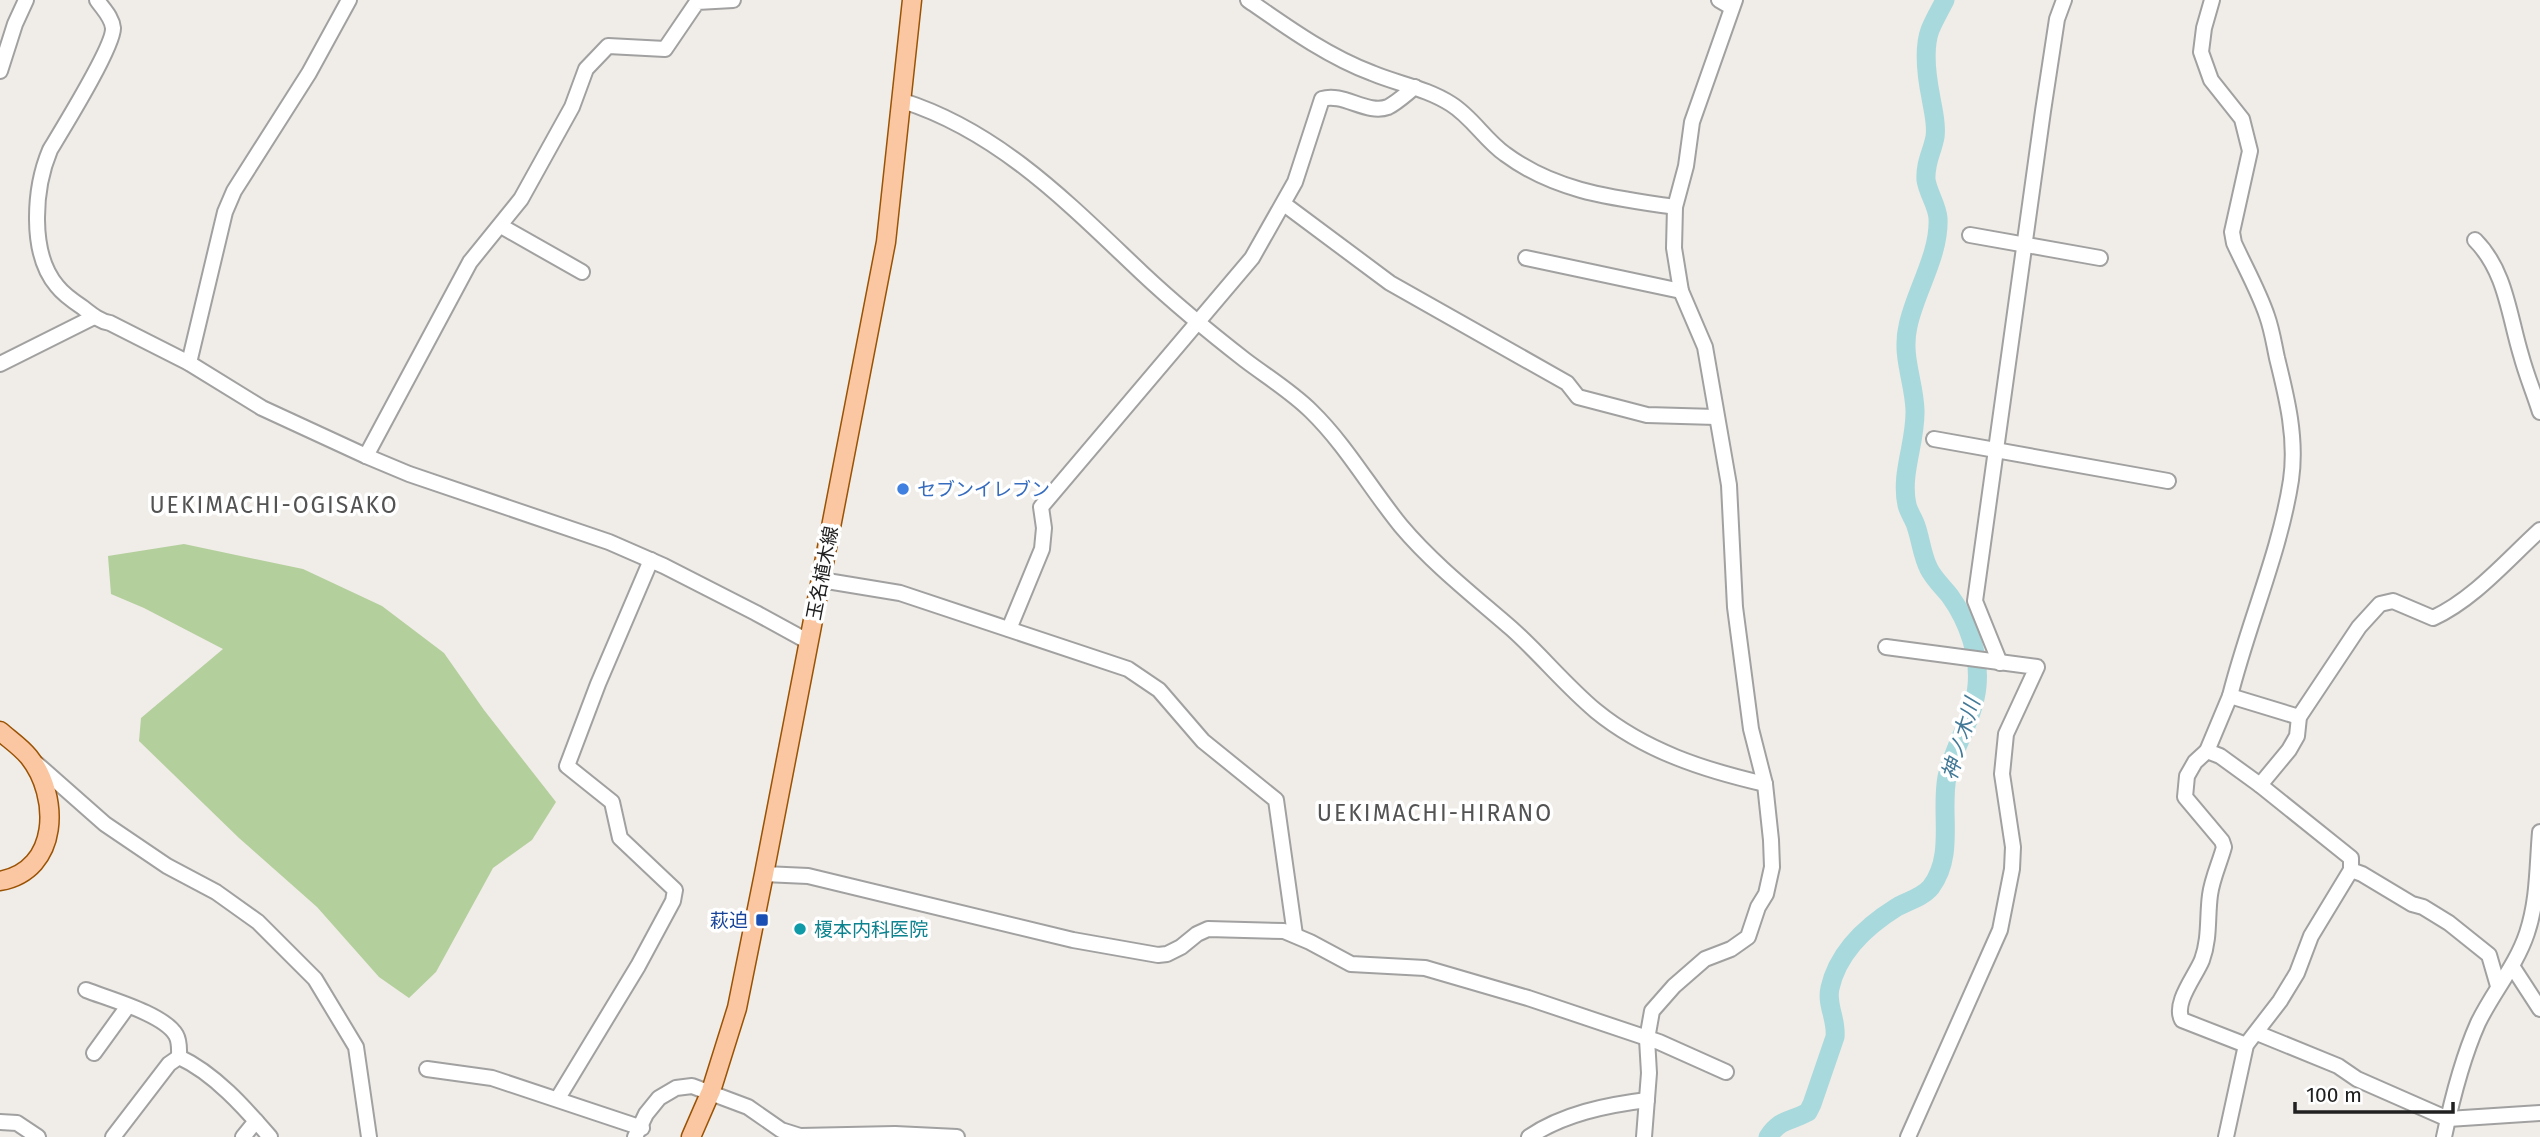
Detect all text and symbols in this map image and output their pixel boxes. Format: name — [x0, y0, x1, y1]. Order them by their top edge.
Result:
place label: セブンイレブン — [917, 478, 1050, 501]
marker: セブンイレブン — [895, 481, 911, 497]
district label: UEKIMACHI-OGISAKO — [149, 491, 399, 519]
street label: 玉名植木線 — [802, 524, 843, 622]
water label: 神ノ木川 — [1936, 693, 1986, 783]
district label: UEKIMACHI-HIRANO — [1317, 799, 1553, 827]
place label: 萩迫 — [710, 909, 748, 932]
marker: 萩迫 — [754, 912, 770, 928]
place label: 榎本内科医院 — [814, 918, 928, 941]
marker: 榎本内科医院 — [792, 921, 808, 937]
scale bar — [2295, 1070, 2452, 1114]
text: 100 m — [2306, 1082, 2362, 1108]

